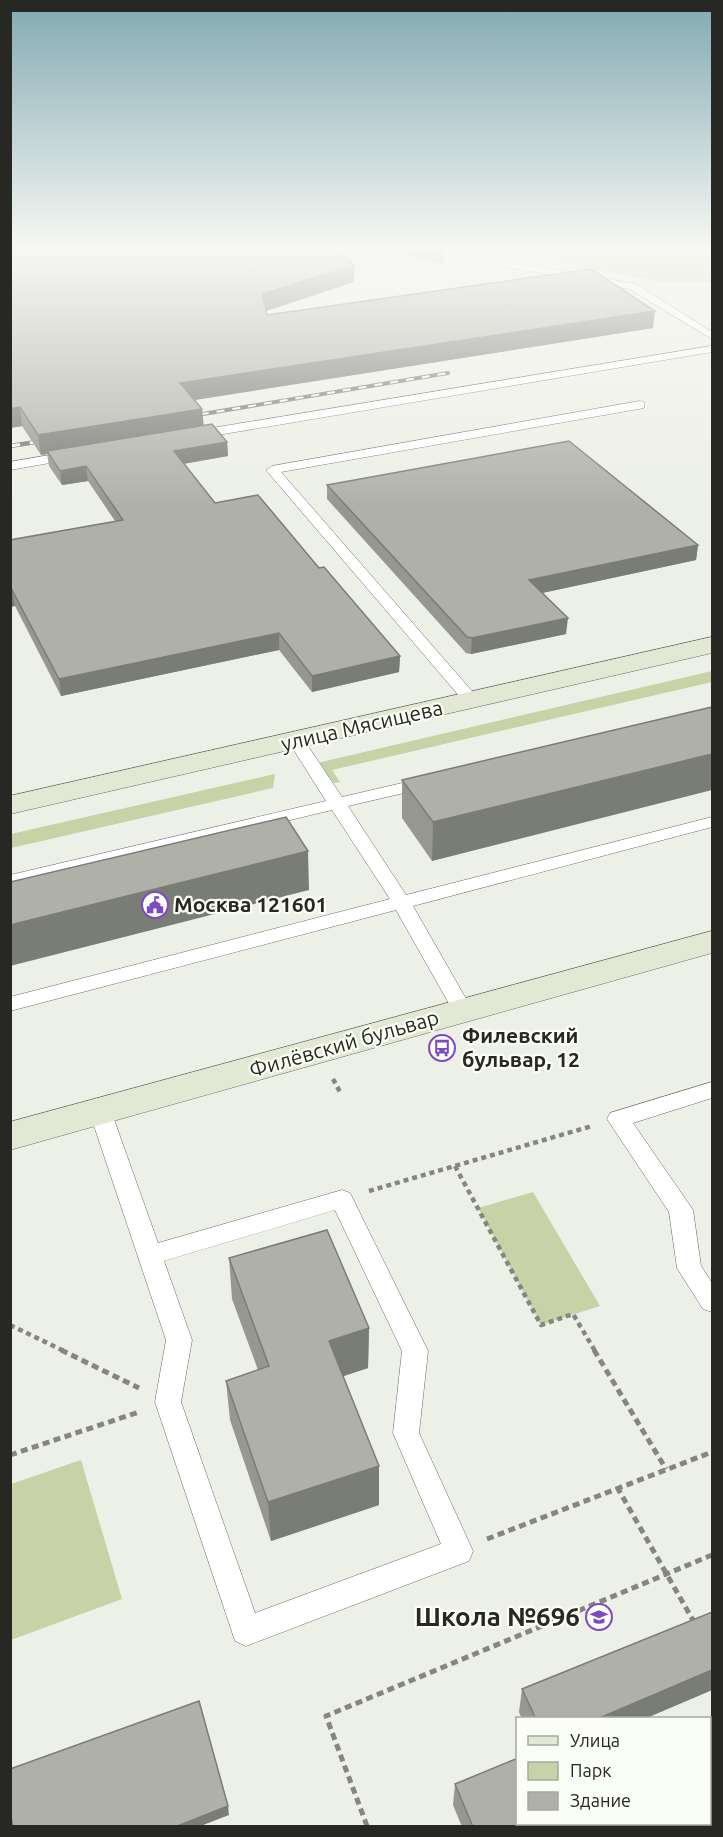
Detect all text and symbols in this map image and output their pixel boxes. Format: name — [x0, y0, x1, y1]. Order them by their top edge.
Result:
street label: улица Мясищева — [279, 695, 445, 755]
public building icon: Москва 121601 — [140, 890, 170, 920]
place label: Москва 121601 — [174, 892, 327, 916]
street label: Филёвский бульвар — [246, 1004, 441, 1082]
place label: Филевский бульвар, 12 — [462, 1023, 580, 1071]
bus stop icon: Филевский бульвар, 12 — [427, 1033, 457, 1063]
place label: Школа №696 — [415, 1602, 580, 1631]
school or university icon: Школа №696 — [584, 1602, 614, 1632]
legend — [516, 1717, 711, 1825]
text: Улица — [570, 1730, 620, 1750]
text: Парк — [570, 1760, 611, 1780]
text: Здание — [570, 1790, 631, 1810]

